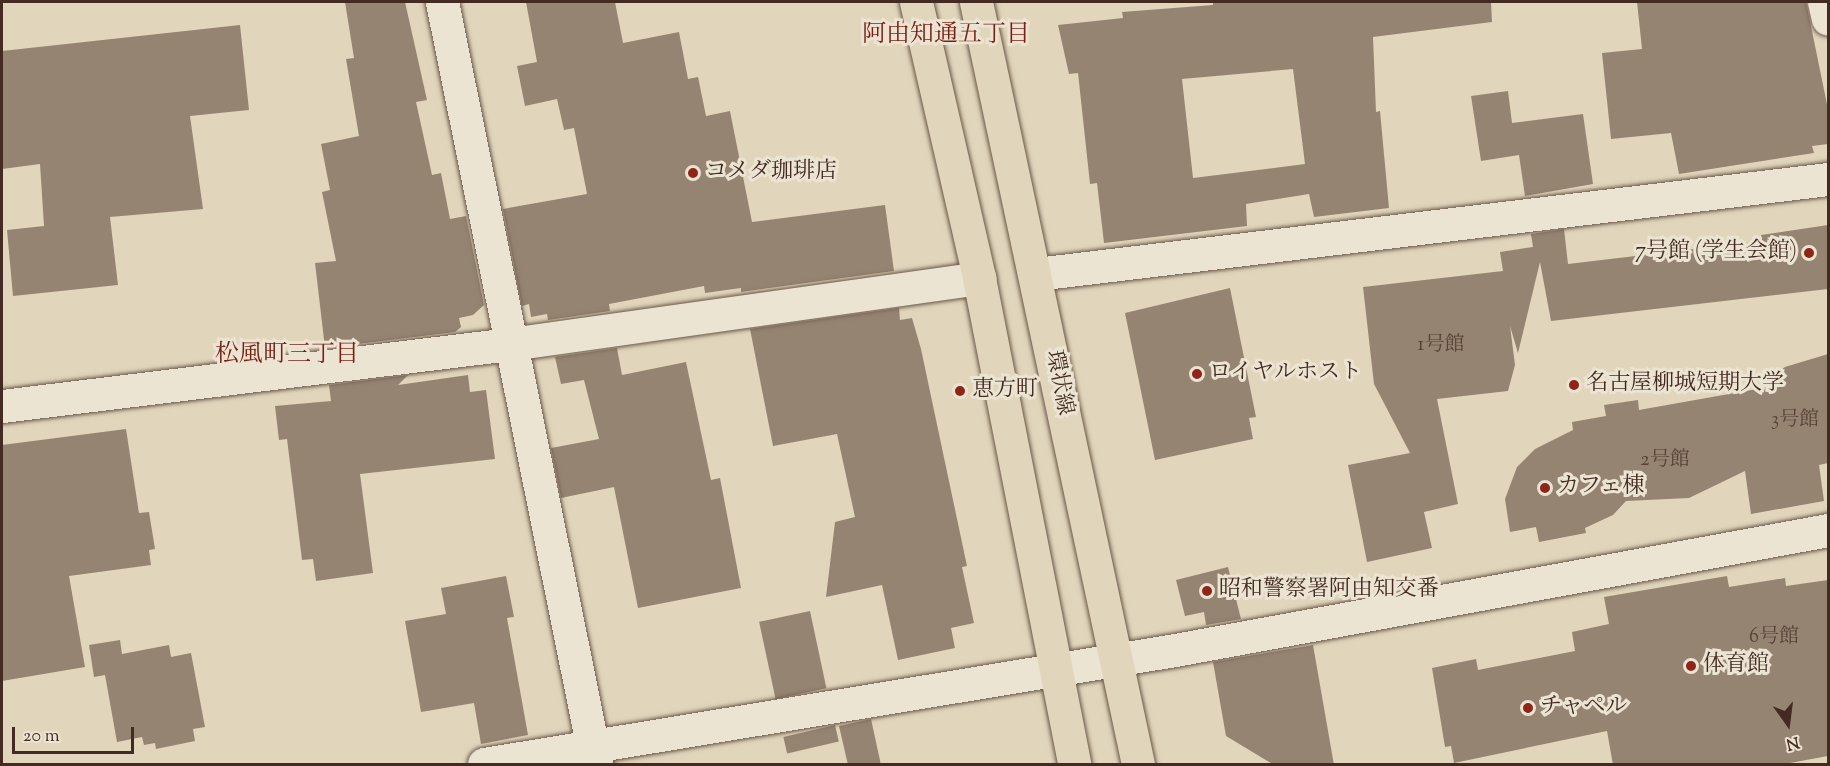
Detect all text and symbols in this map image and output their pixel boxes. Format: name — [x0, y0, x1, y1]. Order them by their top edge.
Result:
district label: 阿由知通五丁目 — [862, 22, 1030, 50]
place label: コメダ珈琲店 — [705, 160, 837, 186]
marker: コメダ珈琲店 — [686, 166, 700, 180]
place label: 7号館 (学生会館) — [1635, 240, 1797, 266]
marker: 7号館 (学生会館) — [1802, 246, 1816, 260]
house number: 1号館 — [1418, 333, 1464, 357]
district label: 松風町三丁目 — [215, 342, 359, 370]
street label: 環状線 — [1039, 348, 1077, 418]
place label: ロイヤルホスト — [1209, 361, 1363, 387]
marker: ロイヤルホスト — [1190, 367, 1204, 381]
place label: 名古屋柳城短期大学 — [1586, 372, 1784, 398]
place label: 恵方町 — [972, 378, 1038, 404]
marker: 名古屋柳城短期大学 — [1567, 378, 1581, 392]
marker: 恵方町 — [953, 384, 967, 398]
house number: 3号館 — [1771, 408, 1819, 432]
house number: 2号館 — [1640, 448, 1690, 472]
place label: カフェ棟 — [1557, 475, 1645, 501]
marker: カフェ棟 — [1538, 481, 1552, 495]
place label: 昭和警察署阿由知交番 — [1219, 578, 1439, 604]
marker: 昭和警察署阿由知交番 — [1200, 584, 1214, 598]
house number: 6号館 — [1749, 625, 1799, 649]
place label: 体育館 — [1703, 653, 1769, 679]
marker: 体育館 — [1684, 659, 1698, 673]
north arrow — [1758, 694, 1818, 754]
place label: チャペル — [1540, 695, 1628, 721]
marker: チャペル — [1521, 701, 1535, 715]
scale bar — [15, 715, 136, 753]
text: 20 m — [23, 724, 60, 750]
text: N — [1783, 729, 1801, 755]

